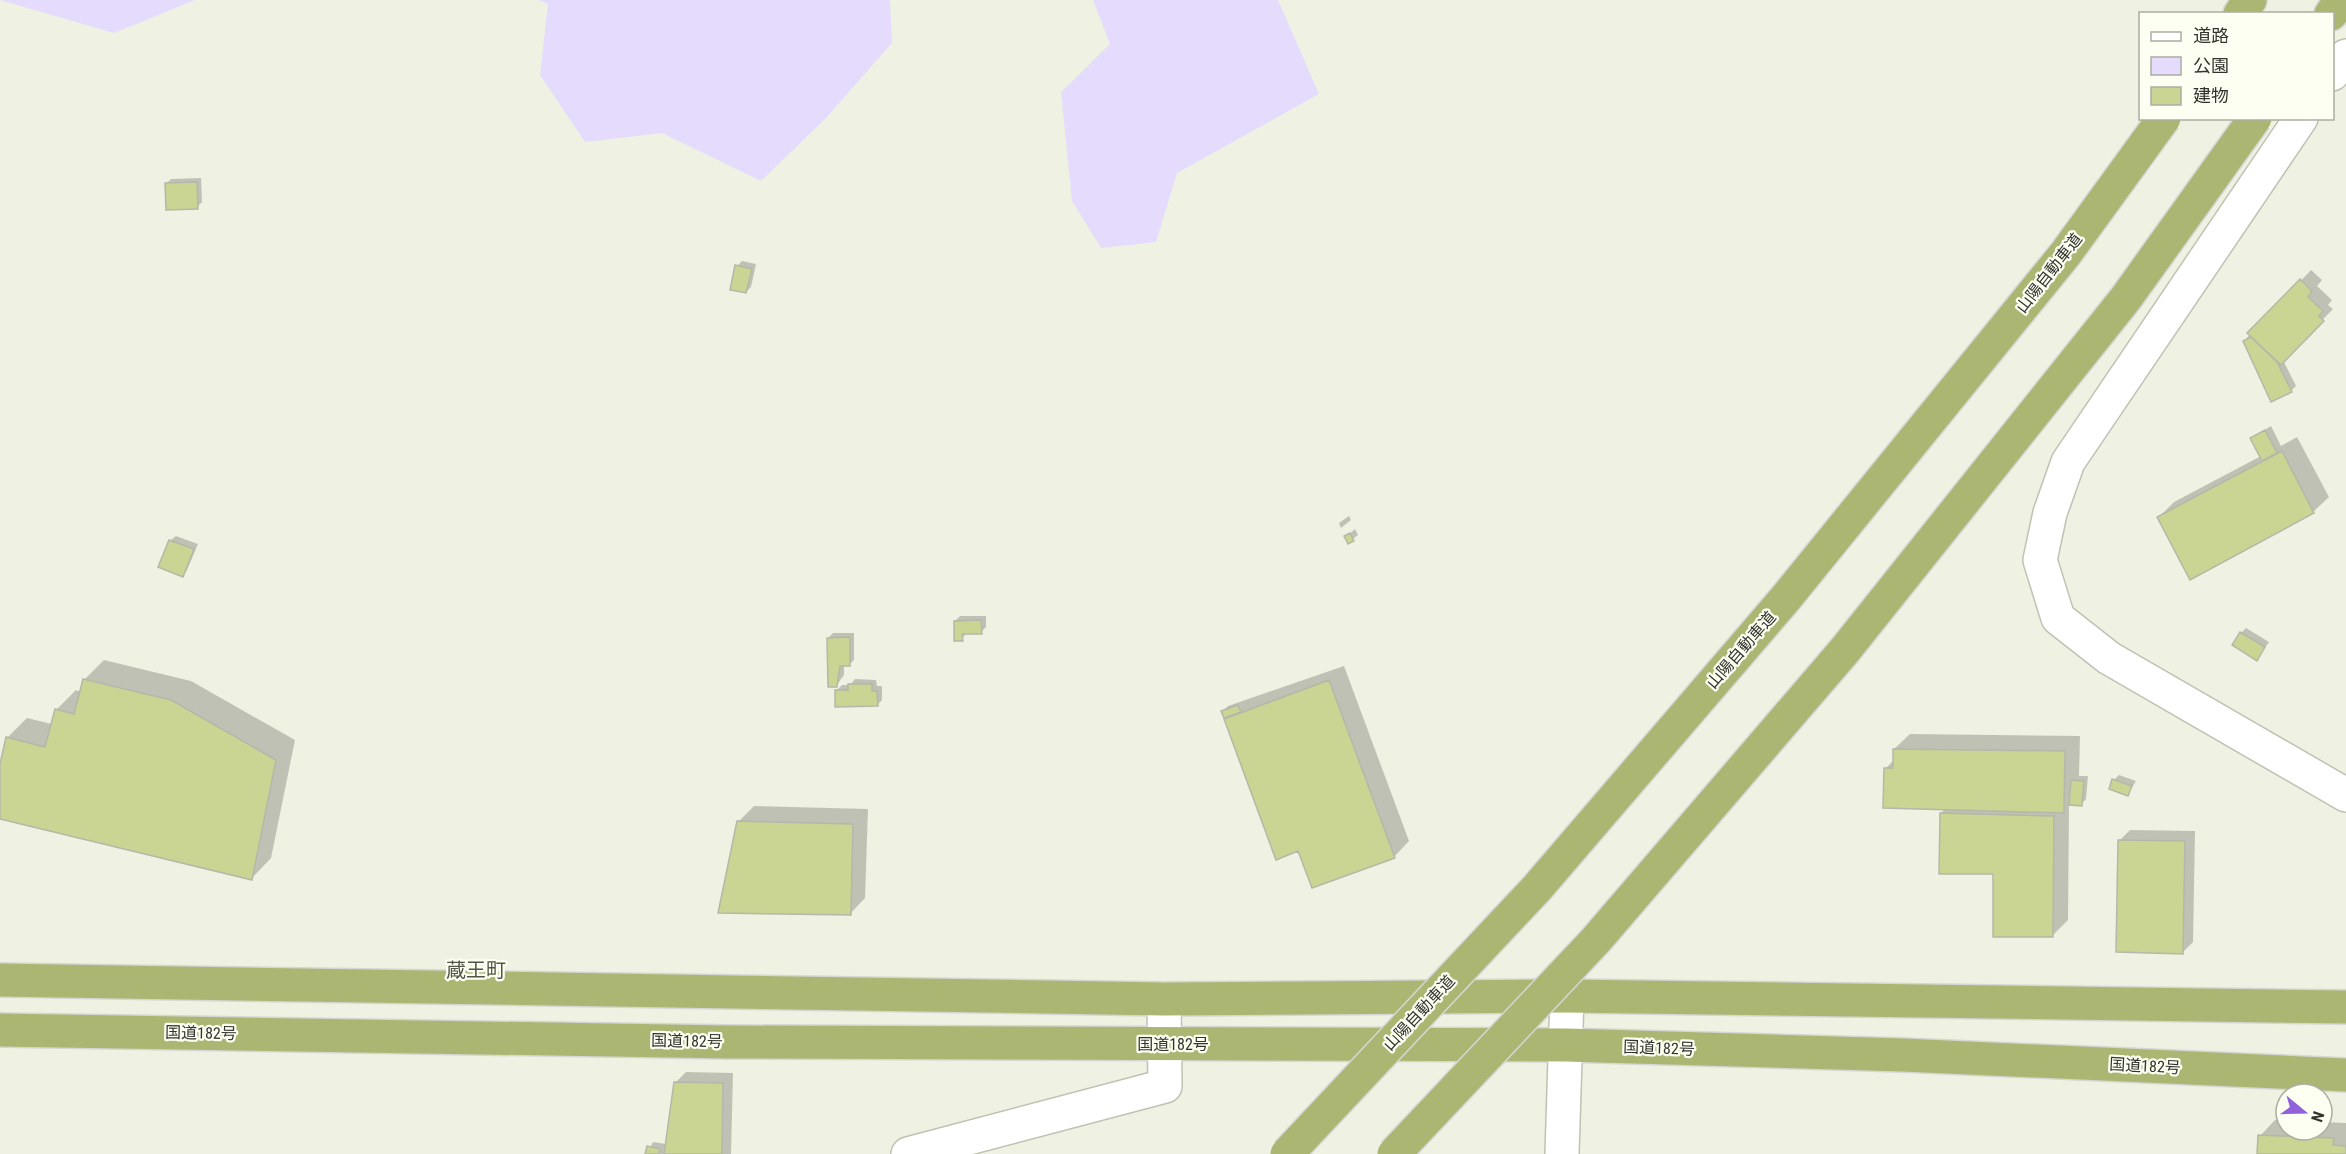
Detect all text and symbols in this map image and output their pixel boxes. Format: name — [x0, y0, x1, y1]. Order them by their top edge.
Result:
legend — [2139, 12, 2334, 120]
text: 道路 — [2193, 25, 2229, 46]
text: 公園 — [2193, 55, 2229, 76]
text: 建物 — [2193, 85, 2229, 106]
street label: 山陽自動車道 — [2012, 229, 2086, 317]
street label: 山陽自動車道 — [1702, 608, 1780, 692]
district label: 蔵王町 — [446, 958, 506, 982]
street label: 山陽自動車道 — [1379, 971, 1459, 1055]
street label: 国道182号 — [165, 1023, 237, 1043]
street label: 国道182号 — [651, 1031, 723, 1051]
street label: 国道182号 — [1137, 1035, 1209, 1054]
street label: 国道182号 — [1623, 1037, 1695, 1059]
street label: 国道182号 — [2109, 1055, 2181, 1077]
north arrow — [2274, 1082, 2334, 1142]
text: N — [2307, 1109, 2328, 1124]

